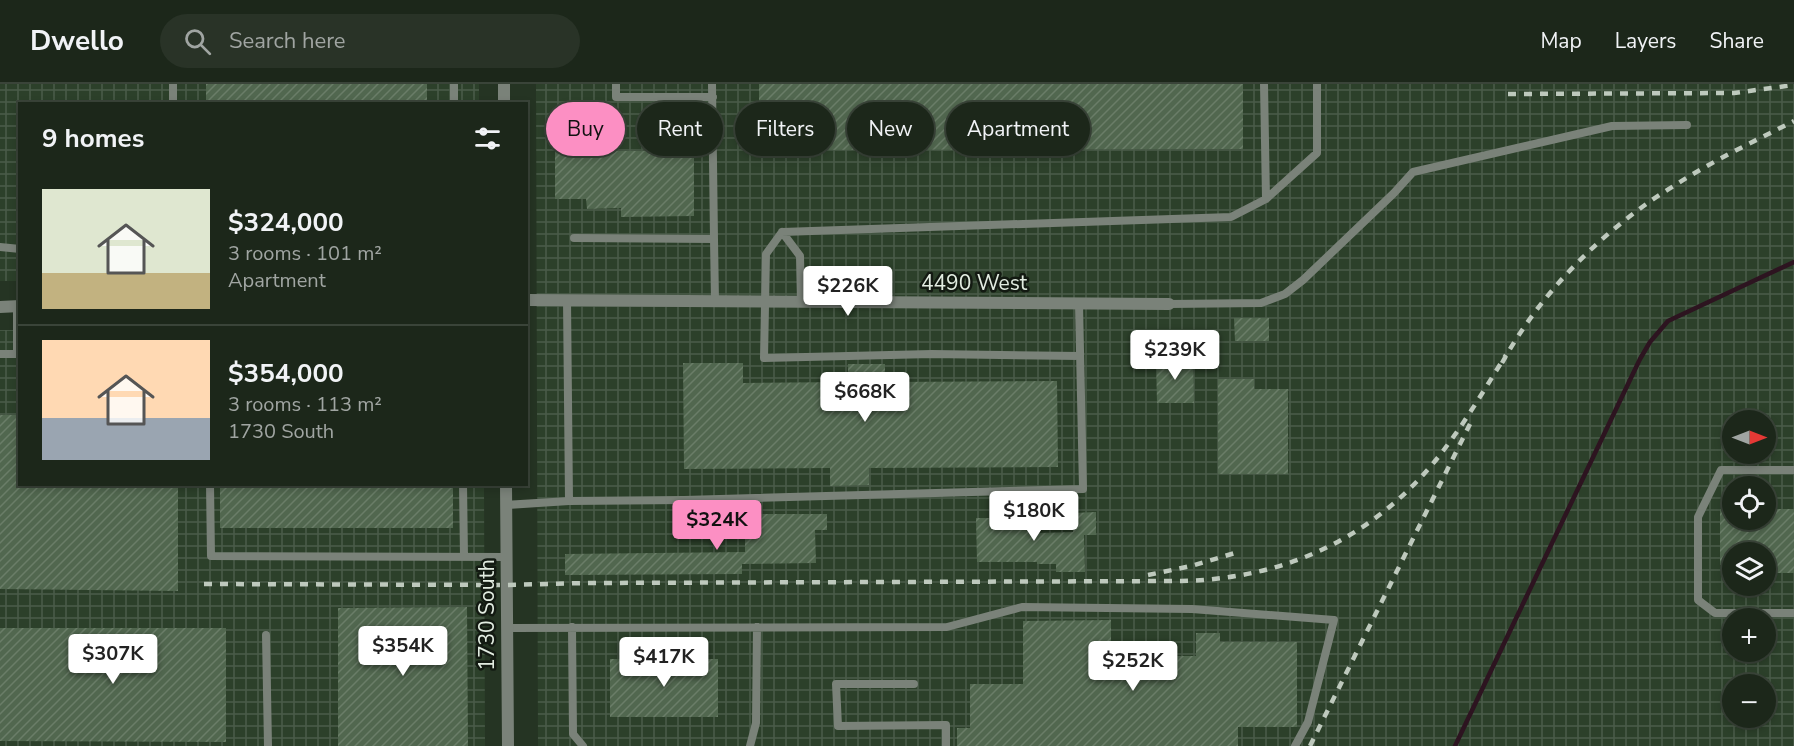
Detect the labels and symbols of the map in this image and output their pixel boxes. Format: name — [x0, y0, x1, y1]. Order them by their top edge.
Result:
pin: $226K — [806, 266, 890, 317]
street label: 4490 West — [921, 269, 1028, 297]
pin: $239K — [1133, 330, 1217, 381]
pin: $668K — [823, 372, 907, 423]
north arrow — [1722, 410, 1776, 464]
pin: $180K — [992, 491, 1076, 542]
pin: $324K — [675, 500, 759, 551]
street label: 1730 South — [473, 559, 501, 671]
pin: $354K — [361, 626, 445, 677]
pin: $307K — [71, 634, 155, 685]
pin: $417K — [622, 637, 706, 688]
pin: $252K — [1091, 641, 1175, 692]

